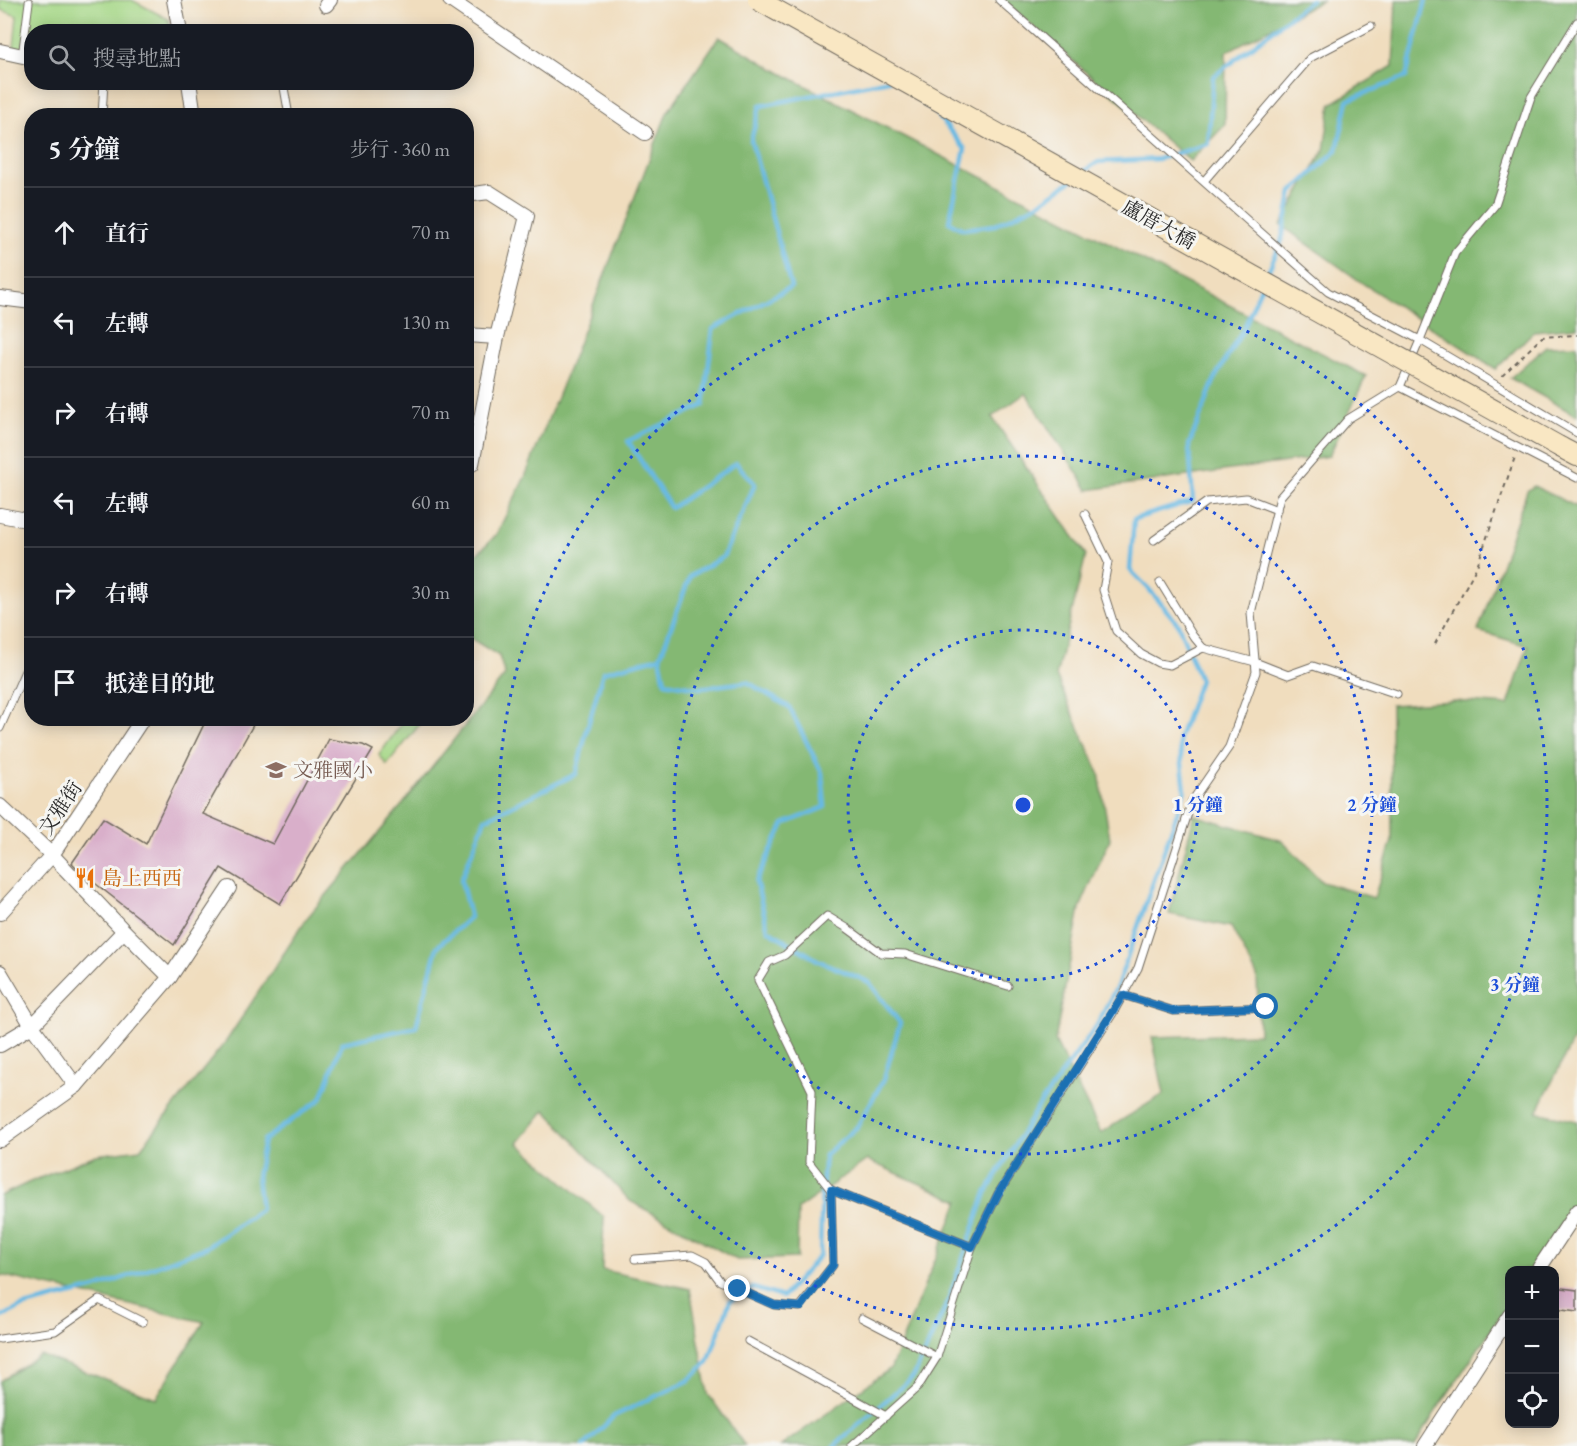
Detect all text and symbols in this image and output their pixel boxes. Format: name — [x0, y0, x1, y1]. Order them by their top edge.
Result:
search box — [24, 24, 474, 90]
icon: search — [45, 41, 78, 74]
text: 搜尋地點 — [93, 44, 181, 73]
text: 5 分鐘 — [48, 132, 120, 166]
text: 步行 · 360 m — [350, 136, 450, 162]
street label: 盧厝大橋 — [1118, 193, 1200, 255]
icon: ahead — [48, 216, 81, 249]
text: 直行 — [105, 219, 149, 248]
text: 70 m — [411, 219, 450, 245]
icon: left — [48, 306, 81, 339]
text: 左轉 — [105, 309, 149, 338]
text: 130 m — [402, 309, 450, 335]
icon: right — [48, 396, 81, 429]
text: 右轉 — [105, 399, 149, 428]
text: 70 m — [411, 399, 450, 425]
icon: left — [48, 486, 81, 519]
text: 左轉 — [105, 489, 149, 518]
text: 60 m — [411, 489, 450, 515]
icon: right — [48, 576, 81, 609]
text: 右轉 — [105, 579, 149, 608]
text: 30 m — [411, 579, 450, 605]
icon: arrive — [48, 666, 81, 699]
text: 抵達目的地 — [105, 669, 215, 698]
place label: 文雅國小 — [293, 757, 373, 783]
school or university icon: 文雅國小 — [264, 758, 288, 782]
street label: 文雅街 — [32, 776, 88, 840]
text: 1 分鐘 — [1173, 793, 1223, 816]
text: 2 分鐘 — [1347, 793, 1397, 816]
centre of rings — [1013, 795, 1033, 815]
place label: 島上西西 — [102, 865, 182, 891]
restaurant icon: 島上西西 — [73, 866, 97, 890]
text: 3 分鐘 — [1490, 973, 1540, 996]
route start — [1252, 993, 1278, 1019]
map controls — [1505, 1266, 1559, 1428]
button: + — [1505, 1266, 1559, 1320]
route end — [724, 1275, 750, 1301]
button: − — [1505, 1320, 1559, 1374]
button: locate — [1505, 1374, 1559, 1428]

